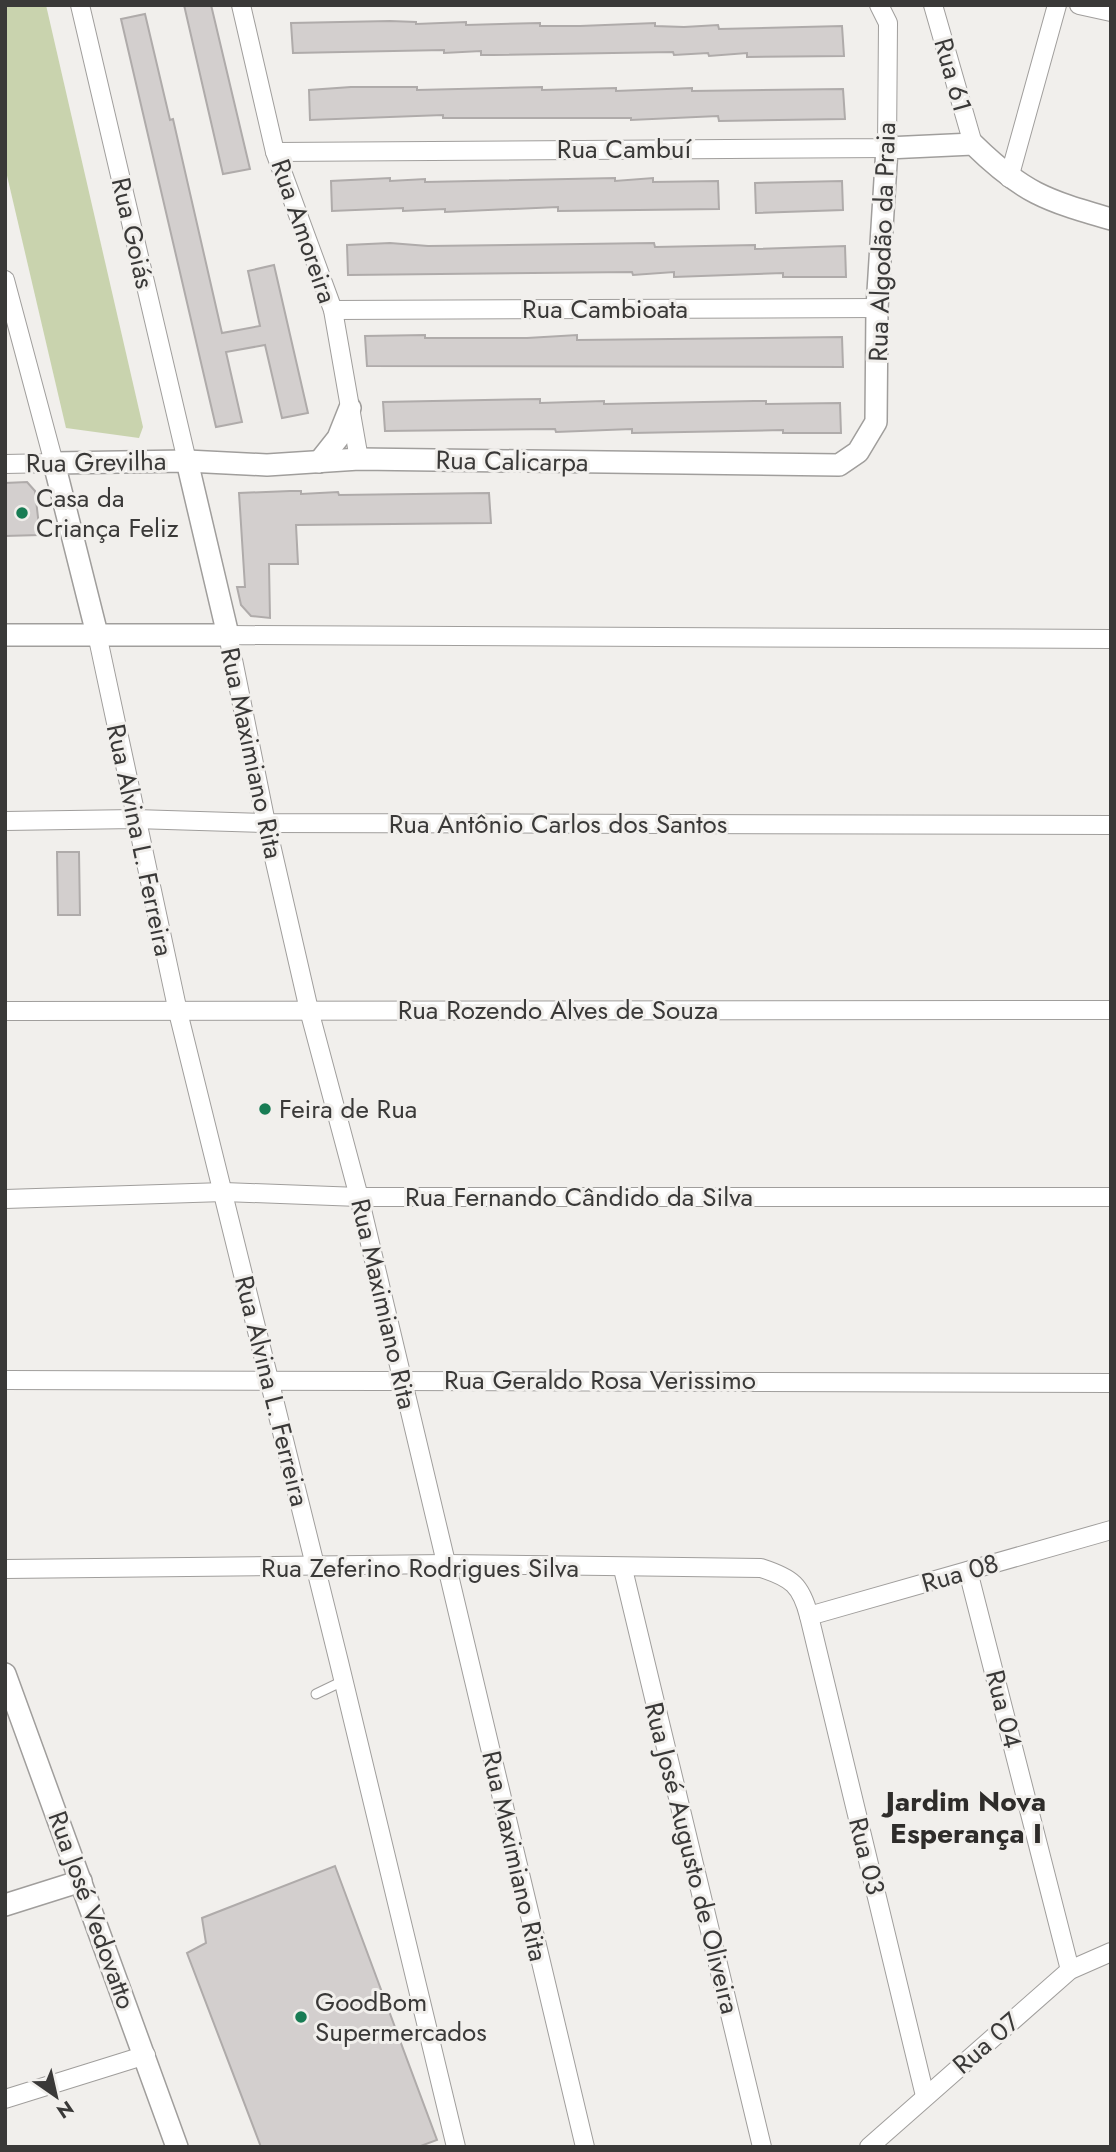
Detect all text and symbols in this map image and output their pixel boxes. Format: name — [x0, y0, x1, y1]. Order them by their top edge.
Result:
street label: Rua 61 — [924, 34, 982, 116]
street label: Rua Algodão da Praia — [859, 122, 905, 362]
street label: Rua Cambuí — [557, 130, 692, 168]
street label: Rua Amoreira — [262, 154, 346, 308]
street label: Rua Goiás — [102, 174, 164, 292]
street label: Rua Cambioata — [522, 290, 688, 328]
street label: Rua Calicarpa — [435, 441, 589, 481]
street label: Rua Grevilha — [25, 442, 167, 482]
place label: Casa da Criança Feliz — [36, 479, 179, 547]
marker: Casa da Criança Feliz — [14, 505, 30, 521]
street label: Rua Maximiano Rita — [211, 644, 293, 862]
street label: Rua Alvina L. Ferreira — [97, 720, 183, 960]
street label: Rua Antônio Carlos dos Santos — [389, 805, 727, 843]
street label: Rua Rozendo Alves de Souza — [398, 991, 718, 1029]
place label: Feira de Rua — [279, 1090, 417, 1128]
marker: Feira de Rua — [257, 1101, 273, 1117]
street label: Rua Fernando Cândido da Silva — [405, 1178, 753, 1216]
street label: Rua Maximiano Rita — [341, 1195, 427, 1413]
street label: Rua Alvina L. Ferreira — [225, 1272, 319, 1510]
street label: Rua Geraldo Rosa Verissimo — [444, 1361, 756, 1399]
street label: Rua 08 — [917, 1544, 1003, 1602]
street label: Rua Zeferino Rodrigues Silva — [261, 1549, 579, 1587]
street label: Rua 04 — [976, 1666, 1032, 1752]
street label: Rua José Augusto de Oliveira — [635, 1698, 749, 2018]
street label: Rua Maximiano Rita — [472, 1747, 558, 1965]
district label: Jardim Nova Esperança I — [881, 1781, 1046, 1854]
street label: Rua José Vedovatto — [39, 1806, 145, 2014]
street label: Rua 03 — [839, 1813, 895, 1899]
place label: GoodBom Supermercados — [315, 1983, 487, 2051]
street label: Rua 07 — [944, 2003, 1028, 2083]
marker: GoodBom Supermercados — [293, 2009, 309, 2025]
north arrow — [21, 2061, 91, 2131]
text: N — [51, 2094, 79, 2125]

